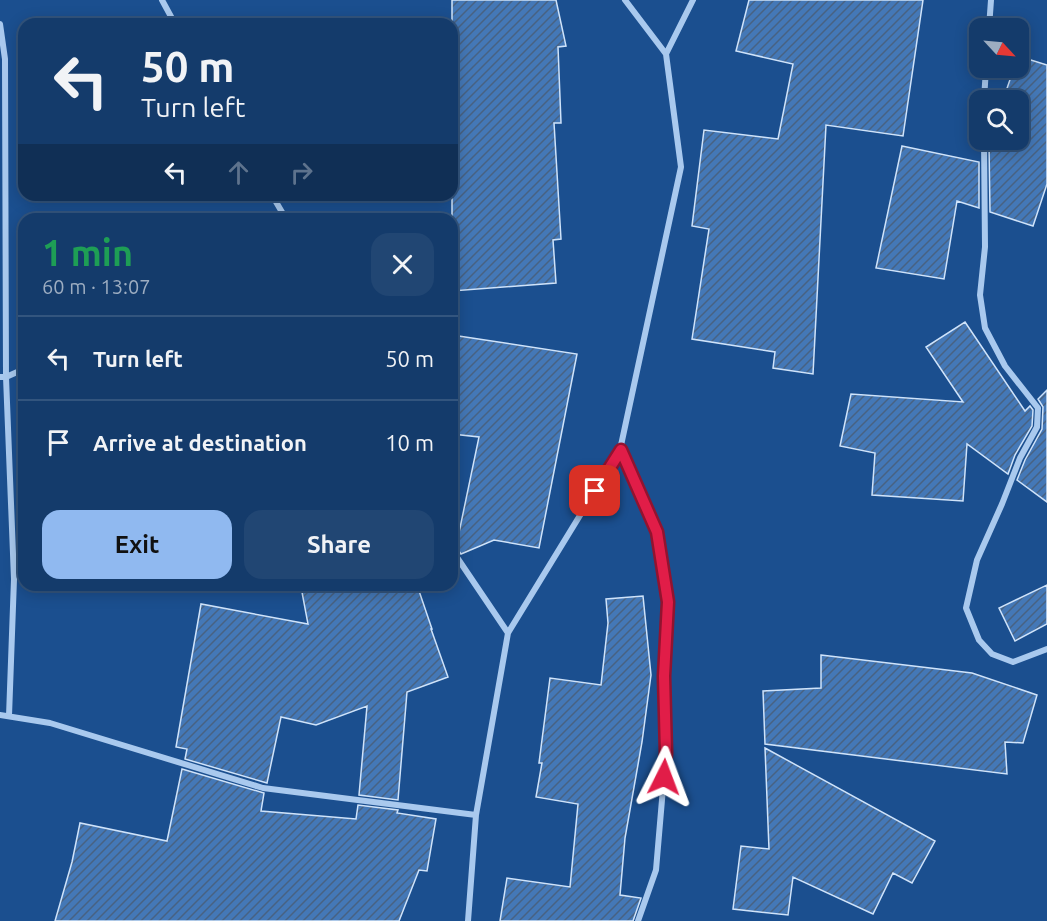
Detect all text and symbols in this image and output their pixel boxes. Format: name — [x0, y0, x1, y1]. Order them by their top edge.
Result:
north arrow — [969, 18, 1029, 78]
map controls — [969, 18, 1029, 150]
icon: left — [42, 42, 120, 120]
text: 50 m — [141, 43, 235, 90]
button: search — [969, 90, 1029, 150]
text: Turn left — [141, 92, 245, 122]
icon: left — [159, 156, 192, 189]
icon: ahead — [222, 156, 255, 189]
icon: right — [285, 156, 318, 189]
text: 1 min — [42, 232, 133, 273]
button: close — [371, 233, 434, 296]
text: 60 m · 13:07 — [42, 275, 151, 298]
icon: left — [42, 342, 75, 375]
text: Turn left — [93, 346, 183, 371]
text: 50 m — [385, 346, 434, 371]
icon: arrive — [42, 426, 75, 459]
text: Arrive at destination — [93, 430, 307, 455]
text: 10 m — [385, 430, 434, 455]
pin — [569, 465, 620, 516]
icon: arrive — [578, 474, 611, 507]
button: Exit — [42, 510, 232, 579]
button: Share — [244, 510, 434, 579]
position arrow — [632, 745, 696, 809]

